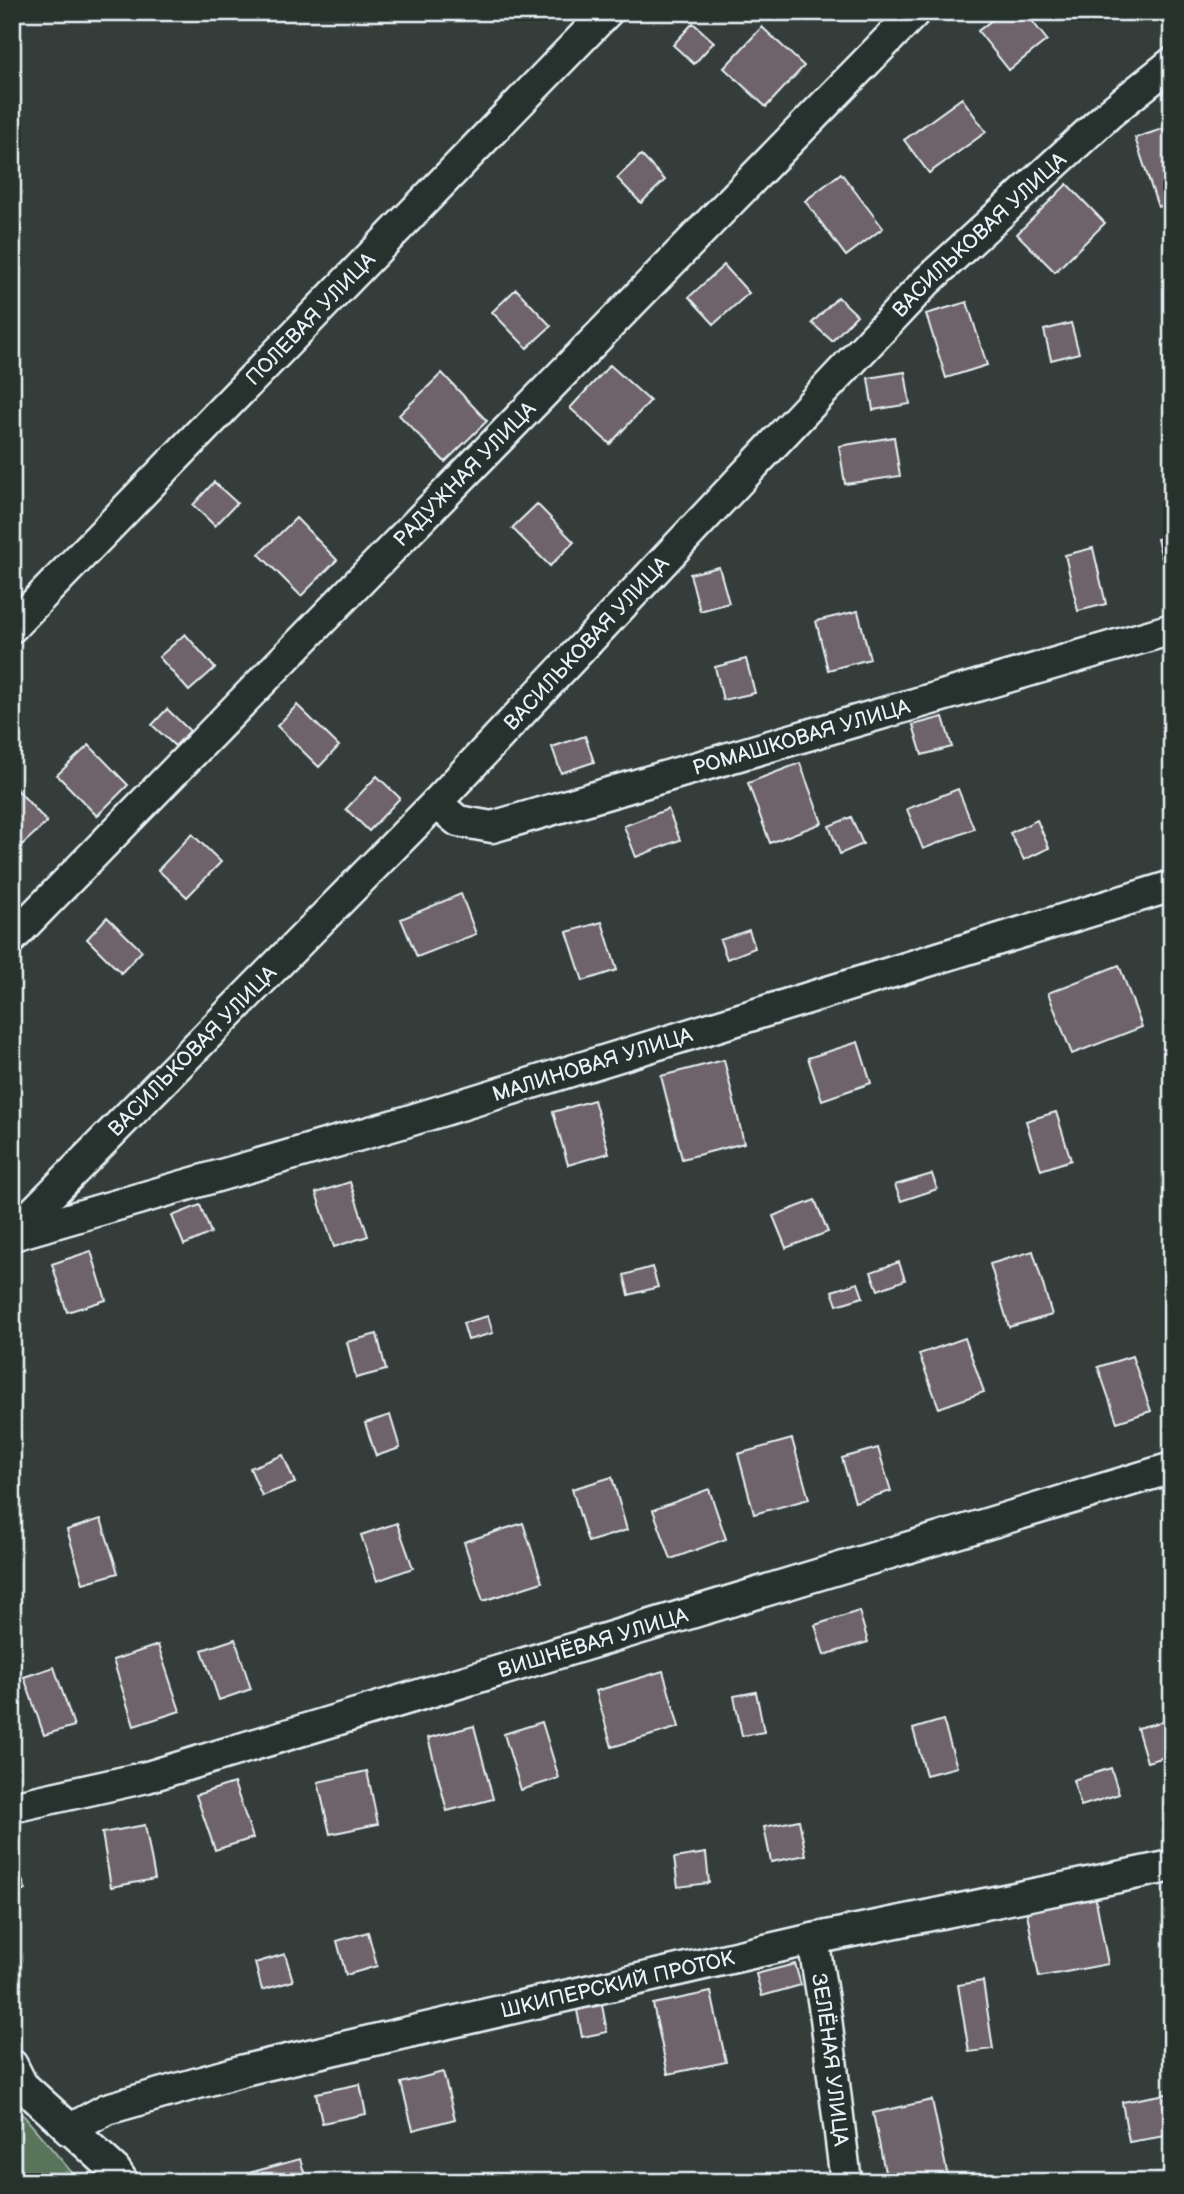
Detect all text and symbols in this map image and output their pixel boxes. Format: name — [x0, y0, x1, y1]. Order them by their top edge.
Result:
street label: ВАСИЛЬКОВАЯ УЛИЦА — [888, 147, 1072, 323]
street label: ПОЛЕВАЯ УЛИЦА — [241, 247, 381, 391]
street label: РАДУЖНАЯ УЛИЦА — [388, 396, 541, 552]
street label: ВАСИЛЬКОВАЯ УЛИЦА — [499, 551, 675, 736]
street label: РОМАШКОВАЯ УЛИЦА — [690, 694, 913, 781]
street label: ВАСИЛЬКОВАЯ УЛИЦА — [103, 960, 282, 1142]
street label: МАЛИНОВАЯ УЛИЦА — [490, 1022, 696, 1107]
street label: ВИШНЁВАЯ УЛИЦА — [495, 1603, 691, 1683]
street label: ШКИПЕРСКИЙ ПРОТОК — [498, 1945, 737, 2024]
street label: ЗЕЛЁНАЯ УЛИЦА — [806, 1972, 854, 2148]

